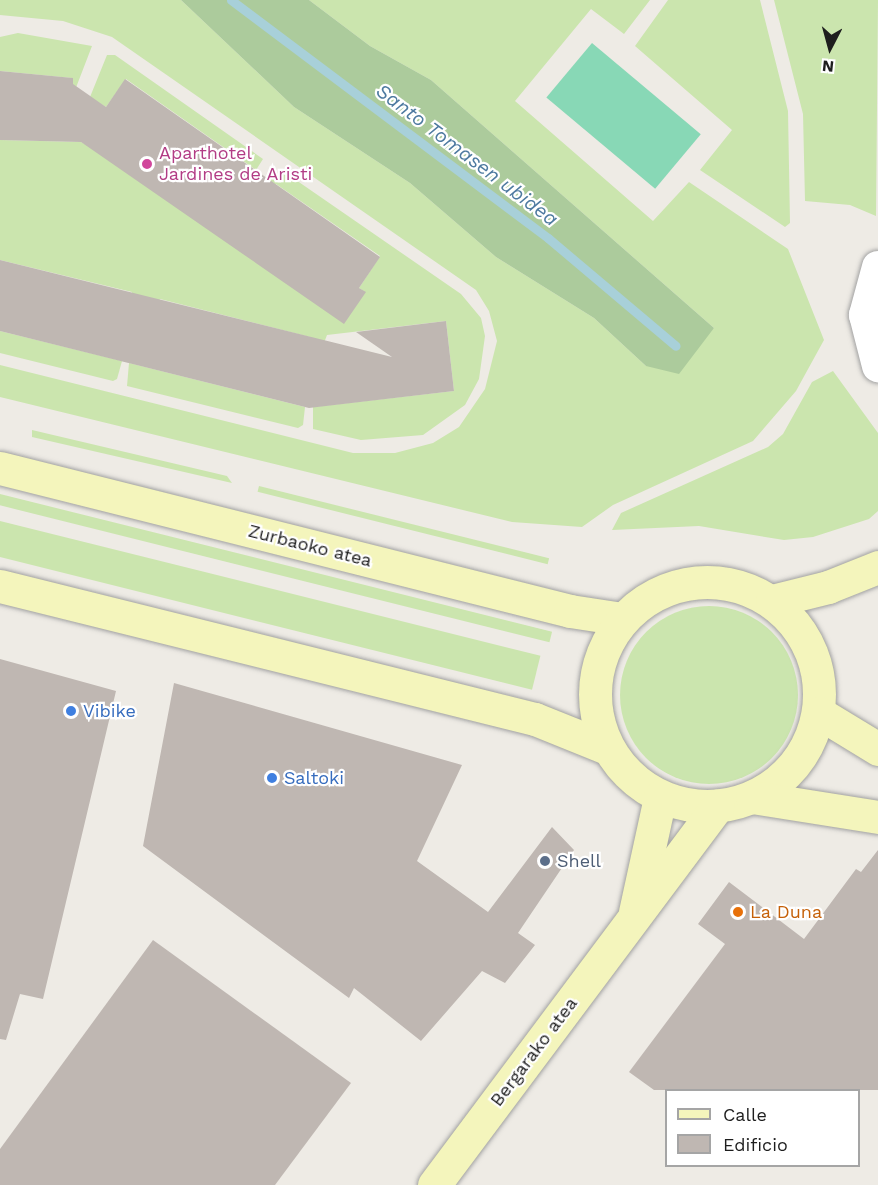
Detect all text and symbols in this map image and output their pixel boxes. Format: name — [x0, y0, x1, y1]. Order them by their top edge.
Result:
north arrow — [800, 18, 860, 78]
text: N — [821, 56, 835, 76]
water label: Santo Tomasen ubidea — [371, 79, 563, 231]
place label: Aparthotel Jardines de Aristi — [159, 143, 313, 186]
marker: Aparthotel Jardines de Aristi — [140, 157, 154, 171]
street label: Zurbaoko atea — [246, 520, 374, 572]
place label: Vibike — [83, 700, 136, 722]
marker: Vibike — [64, 704, 78, 718]
place label: Saltoki — [284, 767, 344, 789]
marker: Saltoki — [265, 771, 279, 785]
place label: Shell — [557, 850, 601, 872]
marker: Shell — [538, 854, 552, 868]
place label: La Duna — [750, 901, 823, 923]
marker: La Duna — [731, 905, 745, 919]
street label: Bergarako atea — [486, 993, 582, 1111]
legend — [665, 1089, 860, 1167]
text: Calle — [723, 1104, 767, 1125]
text: Edificio — [723, 1134, 788, 1155]

